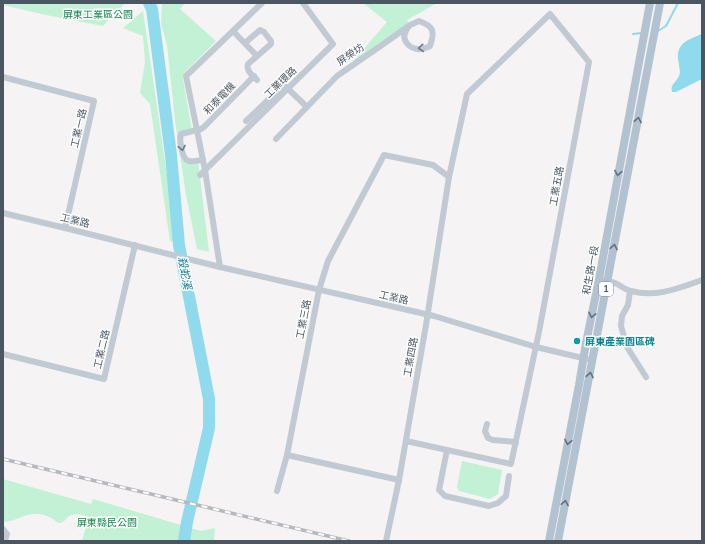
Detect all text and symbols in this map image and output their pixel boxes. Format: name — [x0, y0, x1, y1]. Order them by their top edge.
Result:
park label: 屏東工業區公園 — [63, 8, 133, 21]
street label: 屏榮坊 — [334, 41, 366, 68]
one-way arrow — [418, 43, 424, 52]
street label: 工業環路 — [261, 64, 299, 101]
street label: 和泰電機 — [201, 79, 238, 117]
street label: 工業一路 — [68, 107, 89, 149]
one-way arrow — [633, 116, 641, 123]
one-way arrow — [177, 144, 186, 151]
street label: 工業五路 — [547, 165, 566, 207]
one-way arrow — [615, 170, 623, 176]
street label: 工業路 — [59, 211, 91, 230]
street label: 和生路一段 — [580, 244, 601, 296]
one-way arrow — [609, 244, 617, 250]
water label: 殺蛇溪 — [175, 255, 195, 292]
road number: 1 — [599, 282, 613, 296]
street label: 工業路 — [378, 288, 410, 307]
street label: 工業三路 — [293, 298, 314, 340]
one-way arrow — [588, 311, 597, 318]
street label: 工業二路 — [91, 328, 112, 370]
place label: 屏東產業園區碑 — [585, 335, 655, 348]
street label: 工業四路 — [401, 336, 420, 378]
marker: 屏東產業園區碑 — [572, 336, 582, 346]
one-way arrow — [585, 372, 594, 378]
one-way arrow — [564, 439, 573, 445]
one-way arrow — [560, 500, 569, 506]
park label: 屏東縣民公園 — [77, 516, 137, 529]

